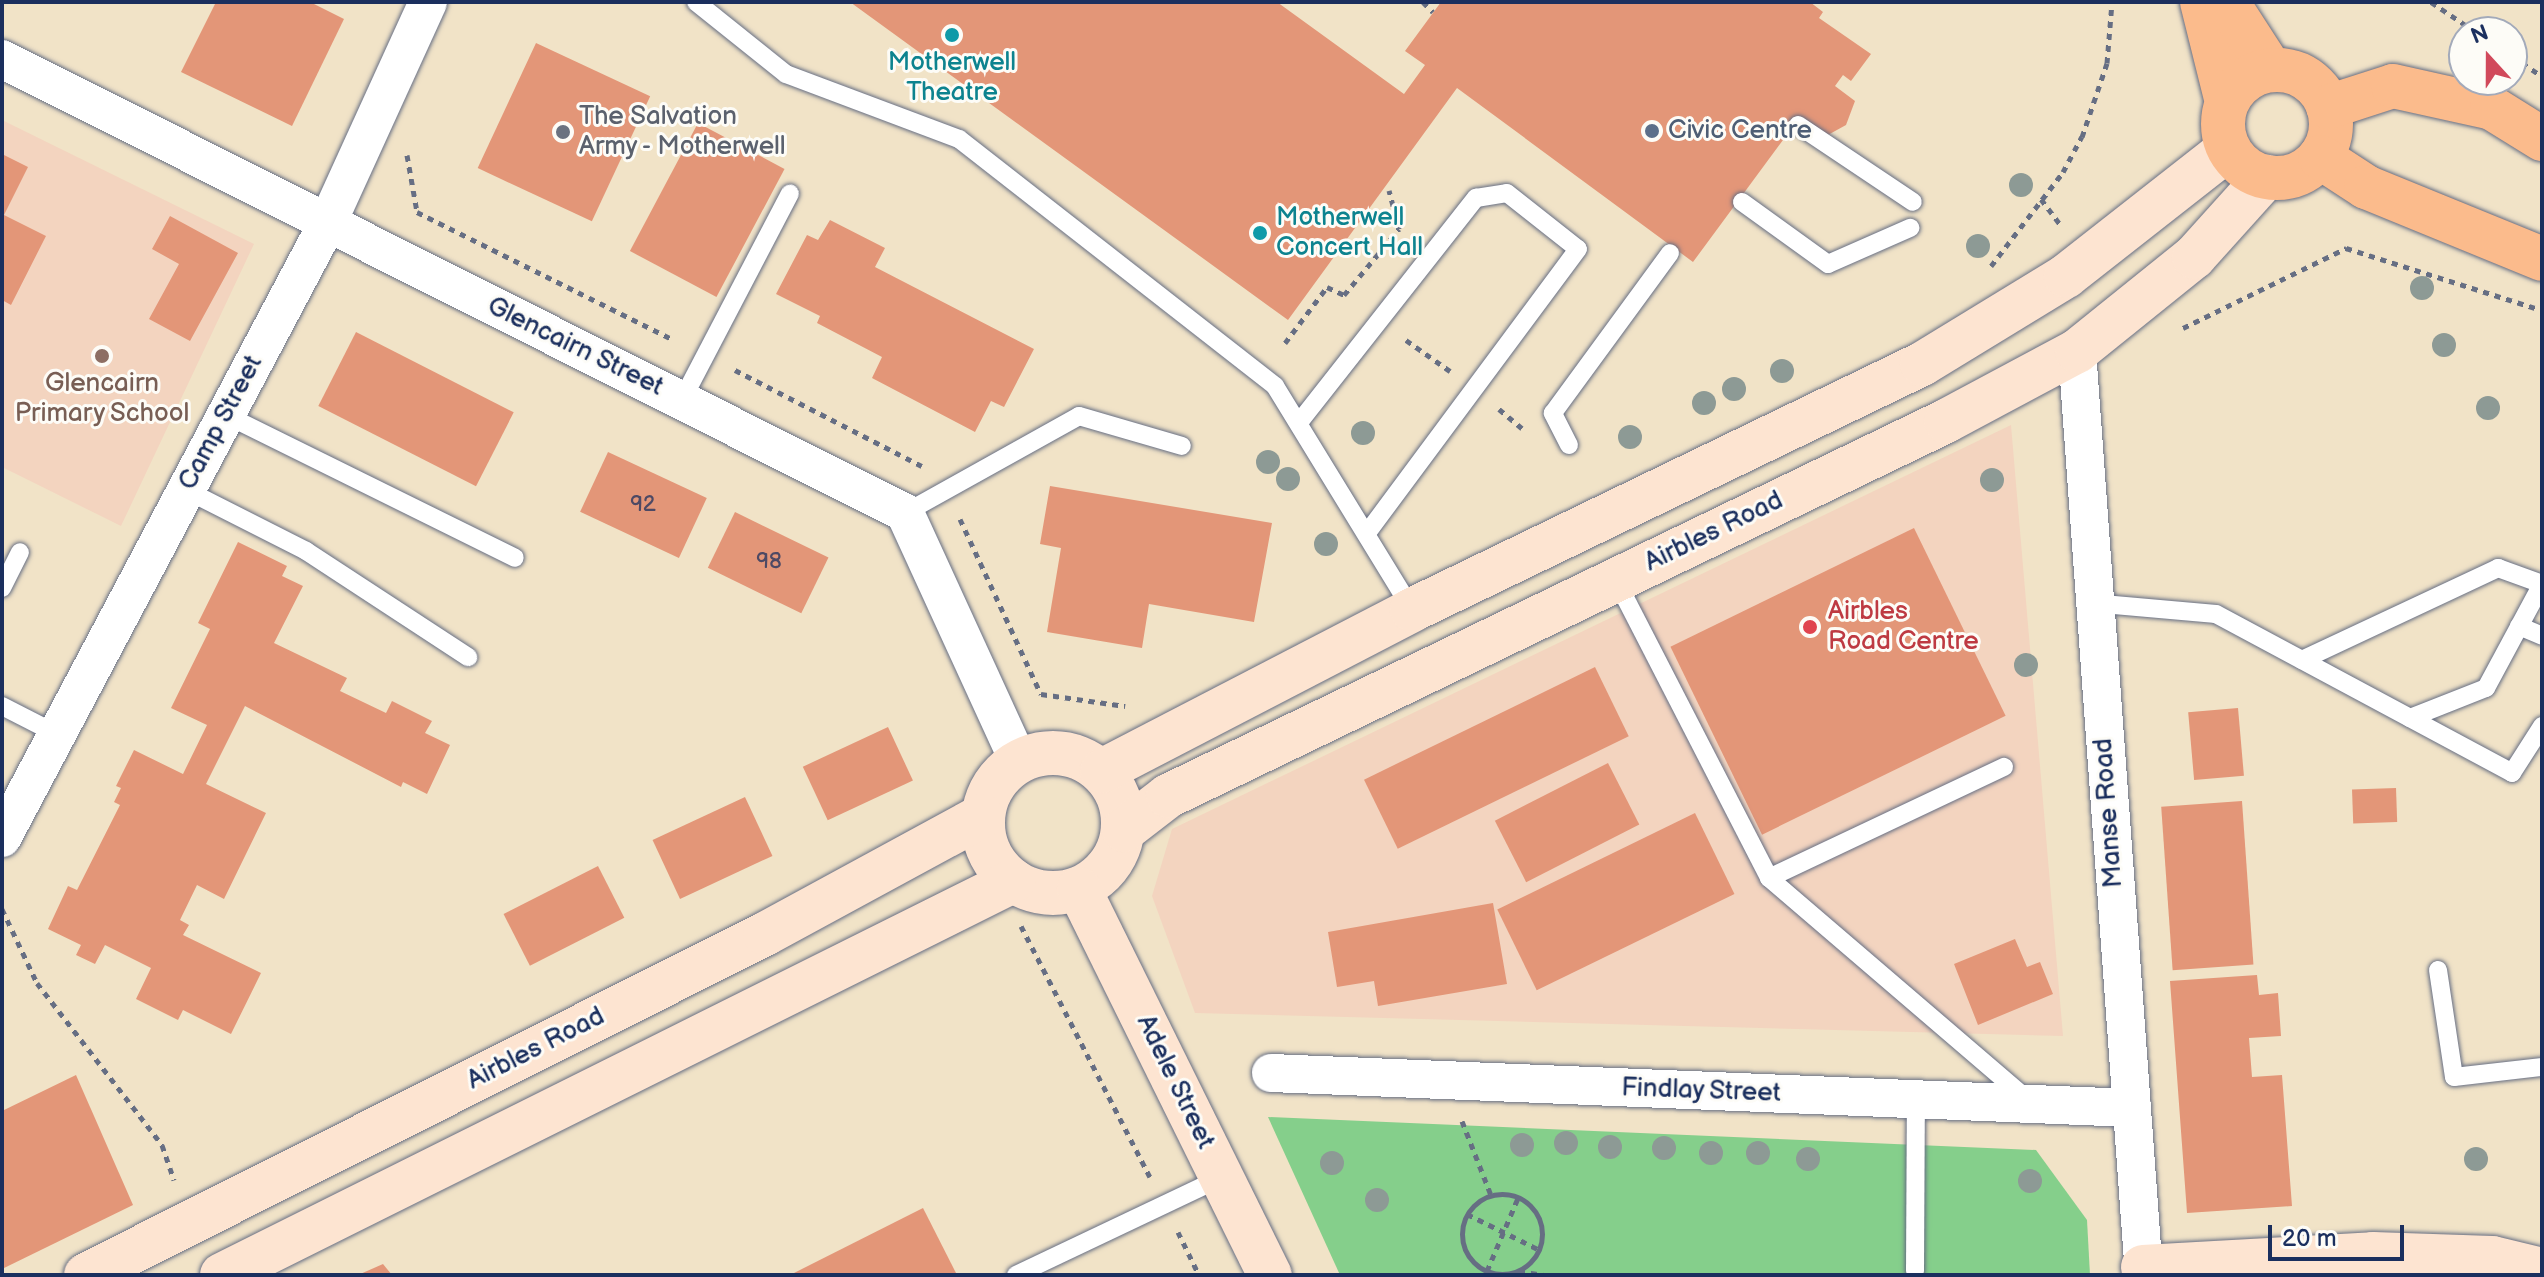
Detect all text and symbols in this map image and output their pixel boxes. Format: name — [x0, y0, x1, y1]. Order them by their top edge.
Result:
north arrow — [2448, 16, 2528, 96]
text: N — [2467, 19, 2492, 51]
marker: Motherwell Theatre — [943, 26, 961, 44]
place label: Motherwell Theatre — [888, 47, 1016, 108]
place label: The Salvation Army - Motherwell — [579, 101, 789, 162]
place label: Civic Centre — [1668, 115, 1812, 147]
marker: Civic Centre — [1643, 122, 1661, 140]
marker: The Salvation Army - Motherwell — [554, 123, 572, 141]
place label: Motherwell Concert Hall — [1276, 202, 1423, 264]
marker: Motherwell Concert Hall — [1251, 224, 1269, 242]
street label: Glencairn Street — [482, 291, 668, 403]
marker: Glencairn Primary School — [93, 347, 111, 365]
street label: Camp Street — [172, 350, 270, 496]
place label: Glencairn Primary School — [14, 368, 190, 430]
street label: Airbles Road — [1640, 485, 1788, 579]
house number: 92 — [630, 492, 656, 518]
house number: 98 — [756, 549, 782, 575]
place label: Airbles Road Centre — [1828, 596, 1979, 658]
marker: Airbles Road Centre — [1799, 616, 1821, 638]
street label: Manse Road — [2088, 737, 2130, 889]
street label: Airbles Road — [462, 1001, 610, 1097]
street label: Adele Street — [1129, 1010, 1221, 1154]
street label: Findlay Street — [1620, 1073, 1782, 1109]
scale bar — [2272, 1209, 2408, 1259]
text: 20 m — [2282, 1224, 2337, 1253]

